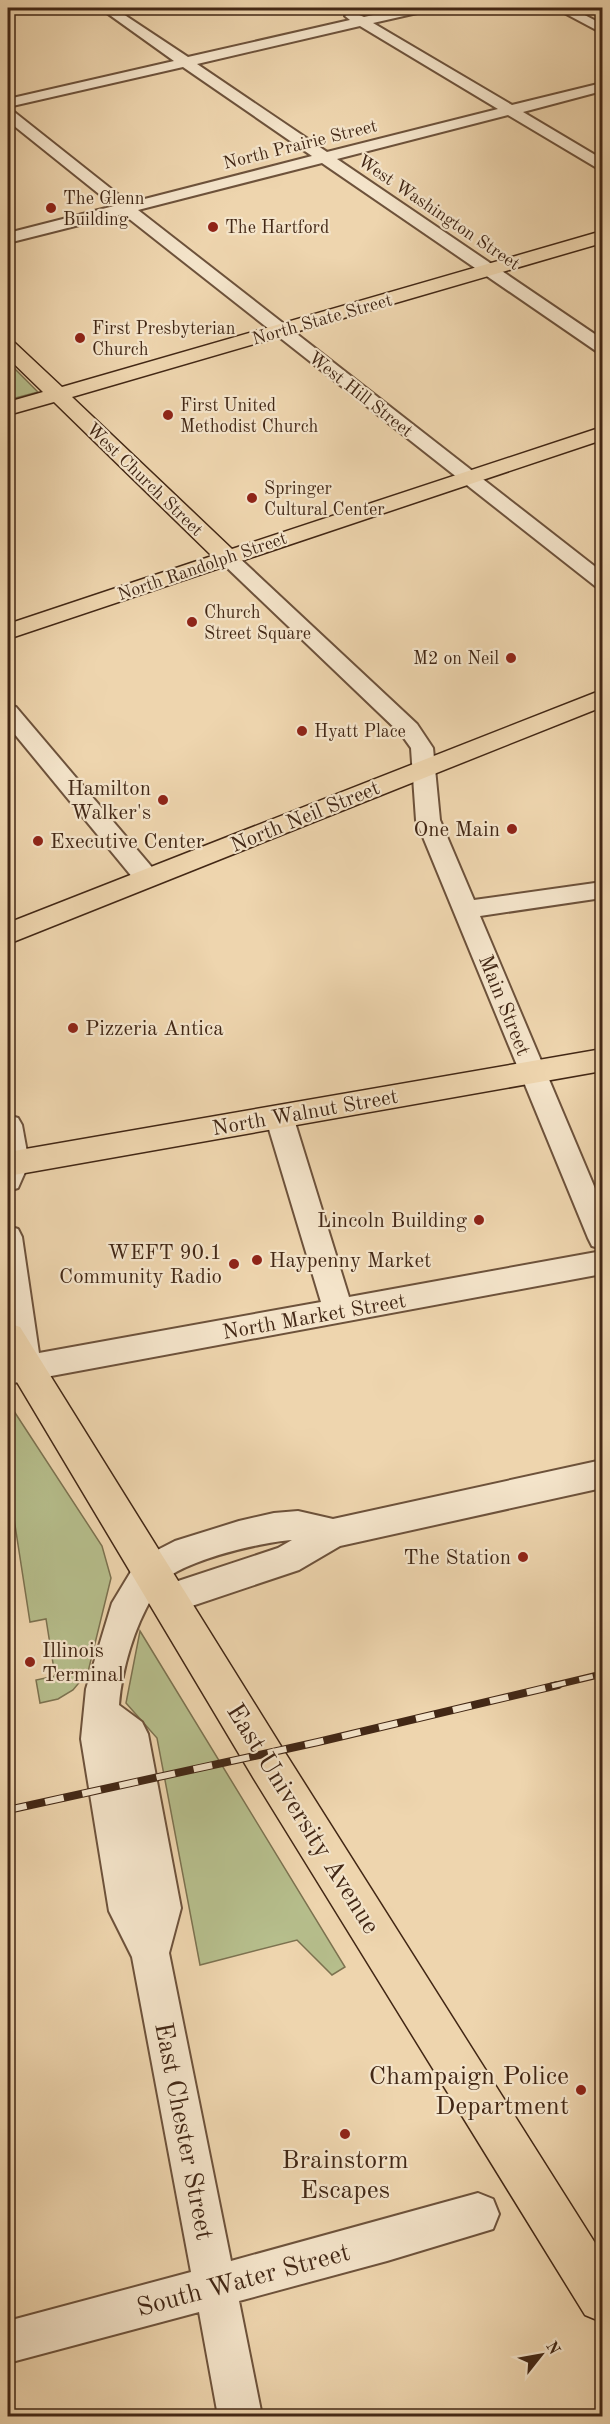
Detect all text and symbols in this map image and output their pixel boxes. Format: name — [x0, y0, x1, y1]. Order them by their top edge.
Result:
street label: North Prairie Street — [221, 117, 379, 173]
street label: West Washington Street — [354, 152, 523, 274]
place label: The Glenn Building — [63, 190, 145, 229]
marker: The Glenn Building — [44, 201, 58, 215]
place label: The Hartford — [225, 219, 329, 237]
marker: The Hartford — [206, 220, 220, 234]
street label: North State Street — [250, 291, 394, 349]
place label: First Presbyterian Church — [92, 320, 236, 359]
marker: First Presbyterian Church — [73, 331, 87, 345]
street label: West Hill Street — [305, 349, 416, 441]
place label: First United Methodist Church — [180, 397, 318, 436]
marker: First United Methodist Church — [161, 408, 175, 422]
street label: West Church Street — [83, 420, 206, 540]
place label: Springer Cultural Center — [264, 480, 385, 519]
marker: Springer Cultural Center — [245, 491, 259, 505]
street label: North Randolph Street — [115, 529, 289, 604]
place label: Church Street Square — [204, 604, 311, 643]
marker: Church Street Square — [185, 615, 199, 629]
place label: M2 on Neil — [413, 650, 499, 668]
marker: M2 on Neil — [504, 651, 518, 665]
place label: Hyatt Place — [314, 723, 406, 741]
marker: Hyatt Place — [295, 724, 309, 738]
street label: North Neil Street — [228, 778, 383, 857]
place label: Hamilton Walker's — [67, 779, 151, 824]
marker: Hamilton Walker's — [156, 793, 170, 807]
place label: One Main — [413, 820, 500, 841]
marker: One Main — [505, 822, 519, 836]
place label: Executive Center — [50, 832, 205, 853]
marker: Executive Center — [31, 834, 45, 848]
street label: Main Street — [474, 952, 533, 1059]
place label: Pizzeria Antica — [85, 1019, 224, 1040]
marker: Pizzeria Antica — [66, 1021, 80, 1035]
street label: North Walnut Street — [211, 1087, 400, 1140]
place label: Lincoln Building — [317, 1211, 468, 1232]
marker: Lincoln Building — [472, 1213, 486, 1227]
place label: WEFT 90.1 Community Radio — [59, 1243, 222, 1288]
place label: Haypenny Market — [269, 1251, 431, 1272]
marker: Haypenny Market — [250, 1253, 264, 1267]
marker: WEFT 90.1 Community Radio — [227, 1257, 241, 1271]
street label: North Market Street — [221, 1291, 408, 1344]
place label: The Station — [404, 1548, 511, 1569]
marker: The Station — [516, 1550, 530, 1564]
place label: Illinois Terminal — [42, 1641, 124, 1686]
marker: Illinois Terminal — [23, 1655, 37, 1669]
street label: East University Avenue — [221, 1699, 384, 1939]
street label: East Chester Street — [149, 2020, 217, 2242]
place label: Champaign Police Department — [369, 2064, 569, 2120]
marker: Champaign Police Department — [574, 2083, 588, 2097]
marker: Brainstorm Escapes — [338, 2127, 352, 2141]
place label: Brainstorm Escapes — [281, 2148, 409, 2204]
street label: South Water Street — [134, 2240, 353, 2322]
north arrow — [511, 2325, 571, 2385]
text: N — [542, 2339, 563, 2358]

